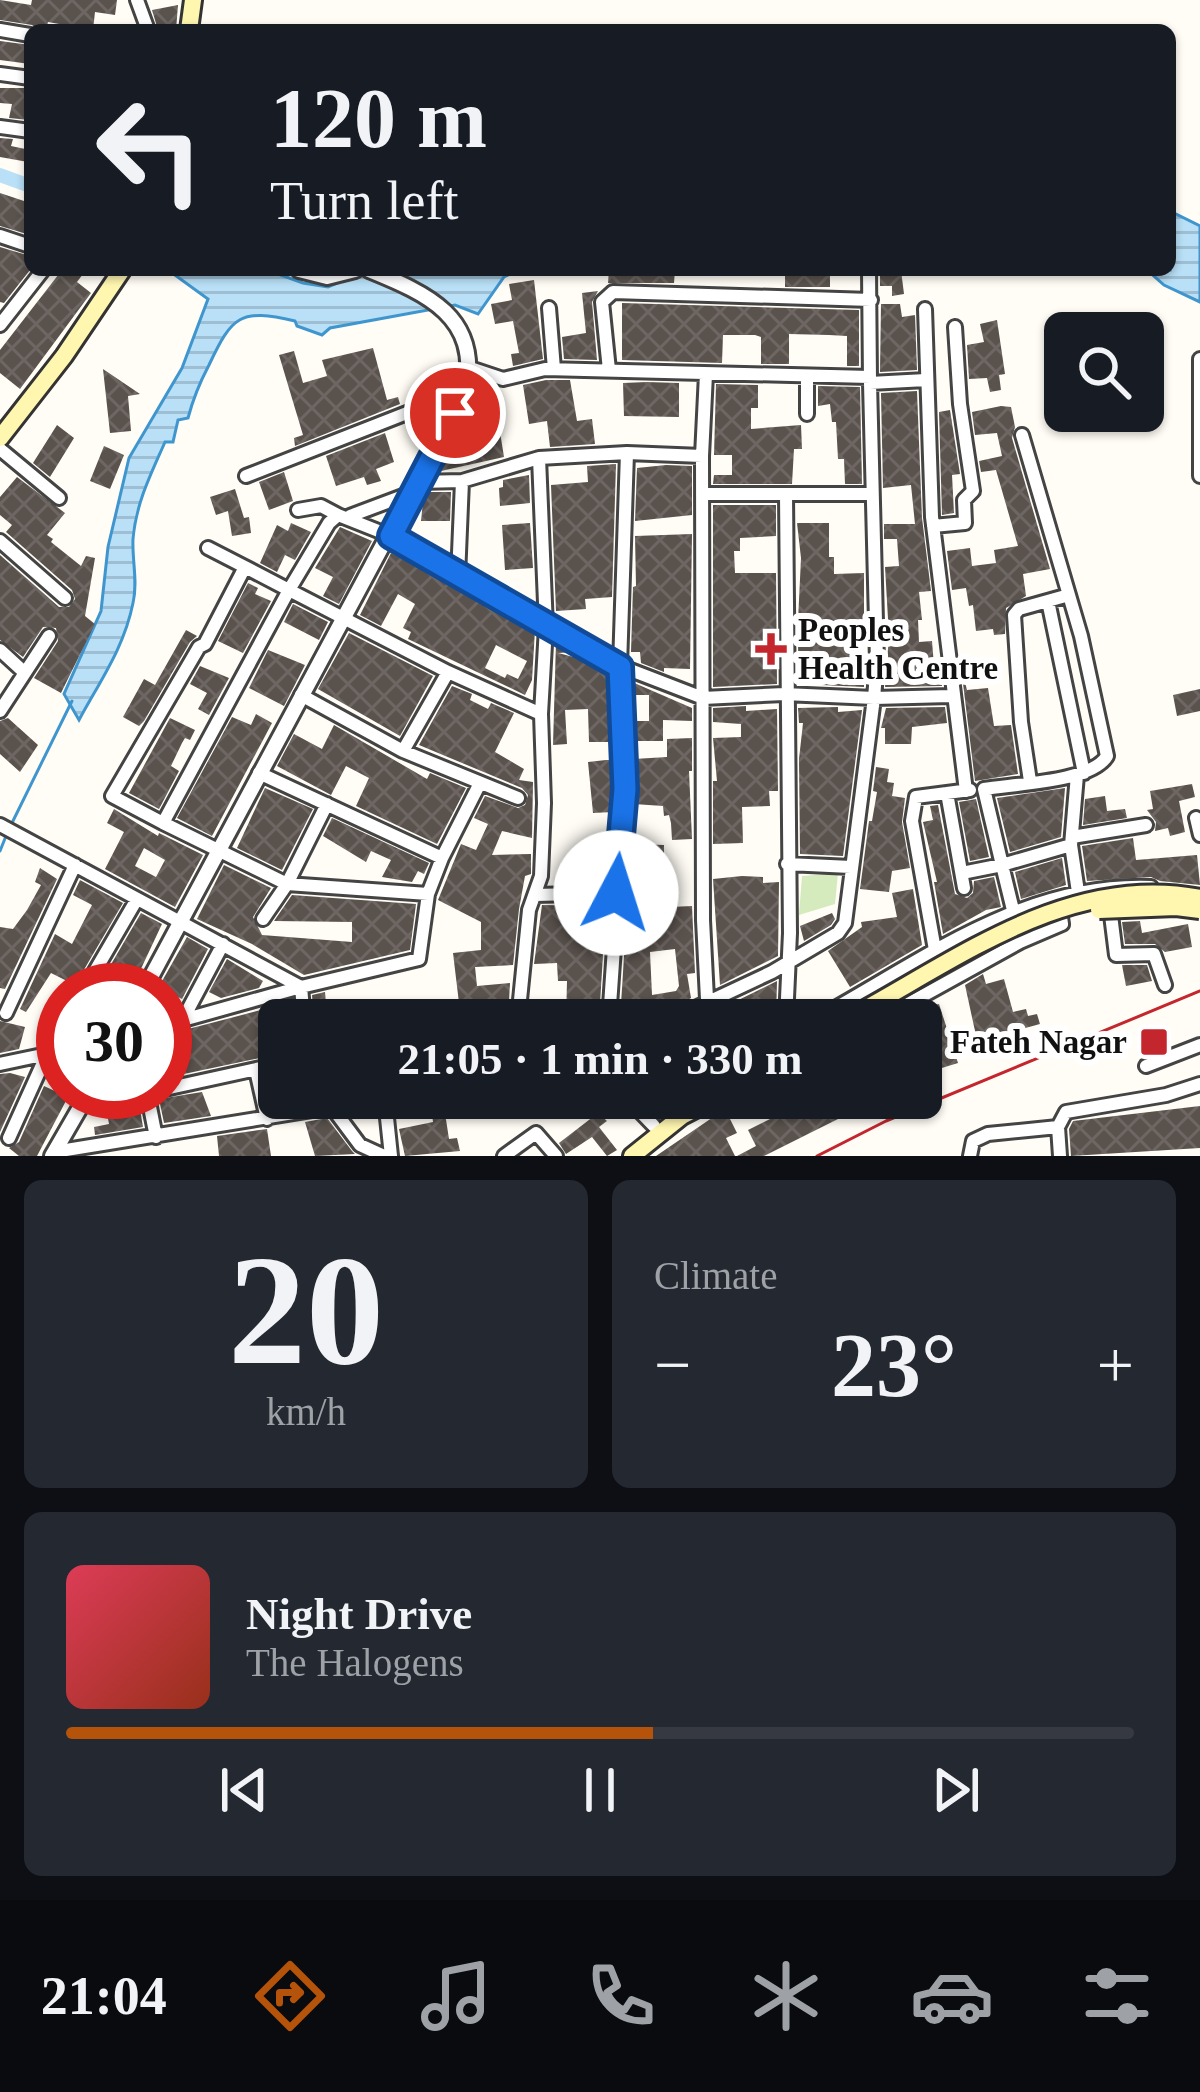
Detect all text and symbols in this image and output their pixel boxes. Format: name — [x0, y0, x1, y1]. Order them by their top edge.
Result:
icon: left — [72, 72, 228, 228]
text: 120 m — [270, 72, 487, 165]
text: Turn left — [270, 171, 459, 231]
map controls — [1044, 312, 1164, 432]
button: search — [1044, 312, 1164, 432]
pin — [404, 362, 506, 464]
icon: arrive — [422, 380, 488, 446]
place label: Peoples Health Centre — [798, 612, 998, 686]
marker: Peoples Health Centre — [755, 633, 787, 665]
position arrow — [553, 830, 679, 956]
speed limit sign: 30 — [36, 963, 192, 1119]
place label: Fateh Nagar — [950, 1024, 1127, 1060]
marker: Fateh Nagar — [1138, 1026, 1170, 1058]
text: 21:05 · 1 min · 330 m — [398, 1034, 803, 1084]
text: 20 — [228, 1224, 384, 1397]
text: Climate — [654, 1254, 777, 1297]
text: 23° — [831, 1316, 957, 1415]
text: − — [654, 1328, 691, 1401]
text: + — [1097, 1328, 1134, 1401]
text: km/h — [266, 1390, 346, 1433]
text: Night Drive — [246, 1589, 472, 1639]
text: The Halogens — [246, 1641, 464, 1684]
icon: previous — [211, 1757, 277, 1823]
icon: pause — [567, 1757, 633, 1823]
icon: next — [923, 1757, 989, 1823]
icon: directions — [248, 1954, 332, 2038]
icon: music — [414, 1954, 498, 2038]
icon: phone — [579, 1954, 663, 2038]
icon: climate — [744, 1954, 828, 2038]
icon: car — [910, 1954, 994, 2038]
icon: filters — [1075, 1954, 1159, 2038]
text: 21:04 — [41, 1966, 167, 2026]

